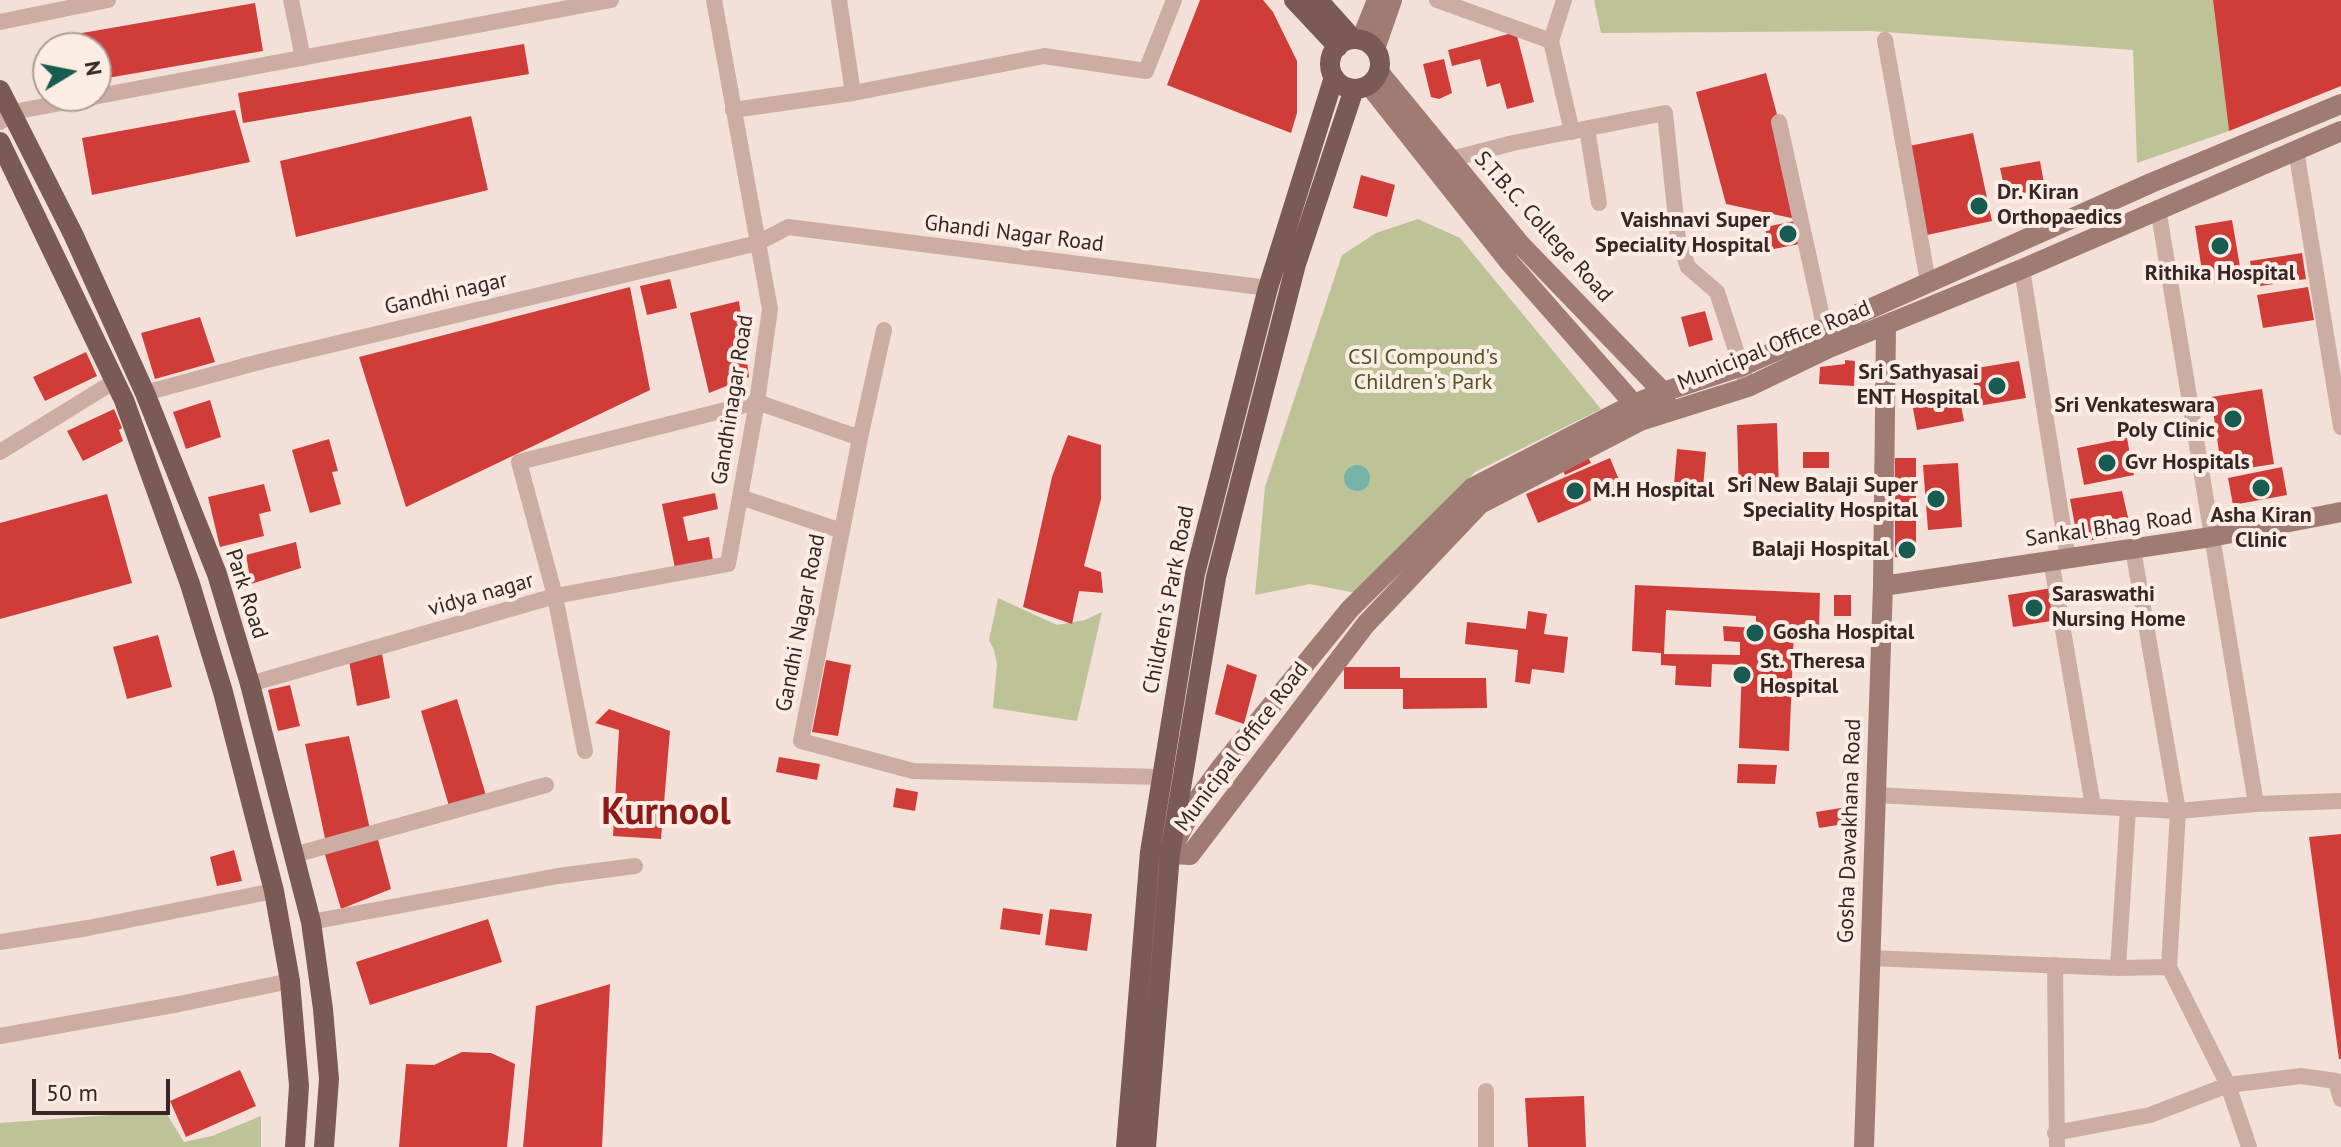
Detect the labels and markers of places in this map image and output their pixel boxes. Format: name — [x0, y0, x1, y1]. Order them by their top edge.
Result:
place label: Dr. Kiran Orthopaedics — [1997, 180, 2122, 232]
marker: Dr. Kiran Orthopaedics — [1968, 195, 1990, 217]
place label: Vaishnavi Super Speciality Hospital — [1595, 208, 1770, 260]
marker: Vaishnavi Super Speciality Hospital — [1777, 223, 1799, 245]
marker: Rithika Hospital — [2209, 235, 2231, 257]
place label: Rithika Hospital — [2145, 261, 2295, 287]
place label: Sri Sathyasai ENT Hospital — [1857, 360, 1979, 412]
marker: Sri Sathyasai ENT Hospital — [1986, 375, 2008, 397]
place label: Sri Venkateswara Poly Clinic — [2054, 393, 2215, 444]
marker: Sri Venkateswara Poly Clinic — [2222, 408, 2244, 430]
place label: Gvr Hospitals — [2125, 450, 2250, 476]
marker: Gvr Hospitals — [2096, 452, 2118, 474]
place label: Sri New Balaji Super Speciality Hospital — [1727, 473, 1918, 524]
marker: Asha Kiran Clinic — [2250, 477, 2272, 499]
place label: M.H Hospital — [1593, 478, 1714, 504]
marker: M.H Hospital — [1564, 480, 1586, 502]
marker: Sri New Balaji Super Speciality Hospital — [1925, 488, 1947, 510]
place label: Asha Kiran Clinic — [2210, 503, 2312, 554]
place label: Balaji Hospital — [1752, 537, 1889, 563]
marker: Balaji Hospital — [1896, 539, 1918, 561]
place label: Saraswathi Nursing Home — [2052, 582, 2186, 634]
marker: Saraswathi Nursing Home — [2023, 597, 2045, 619]
place label: Gosha Hospital — [1773, 620, 1914, 646]
marker: Gosha Hospital — [1744, 622, 1766, 644]
place label: St. Theresa Hospital — [1760, 649, 1865, 700]
marker: St. Theresa Hospital — [1731, 664, 1753, 686]

